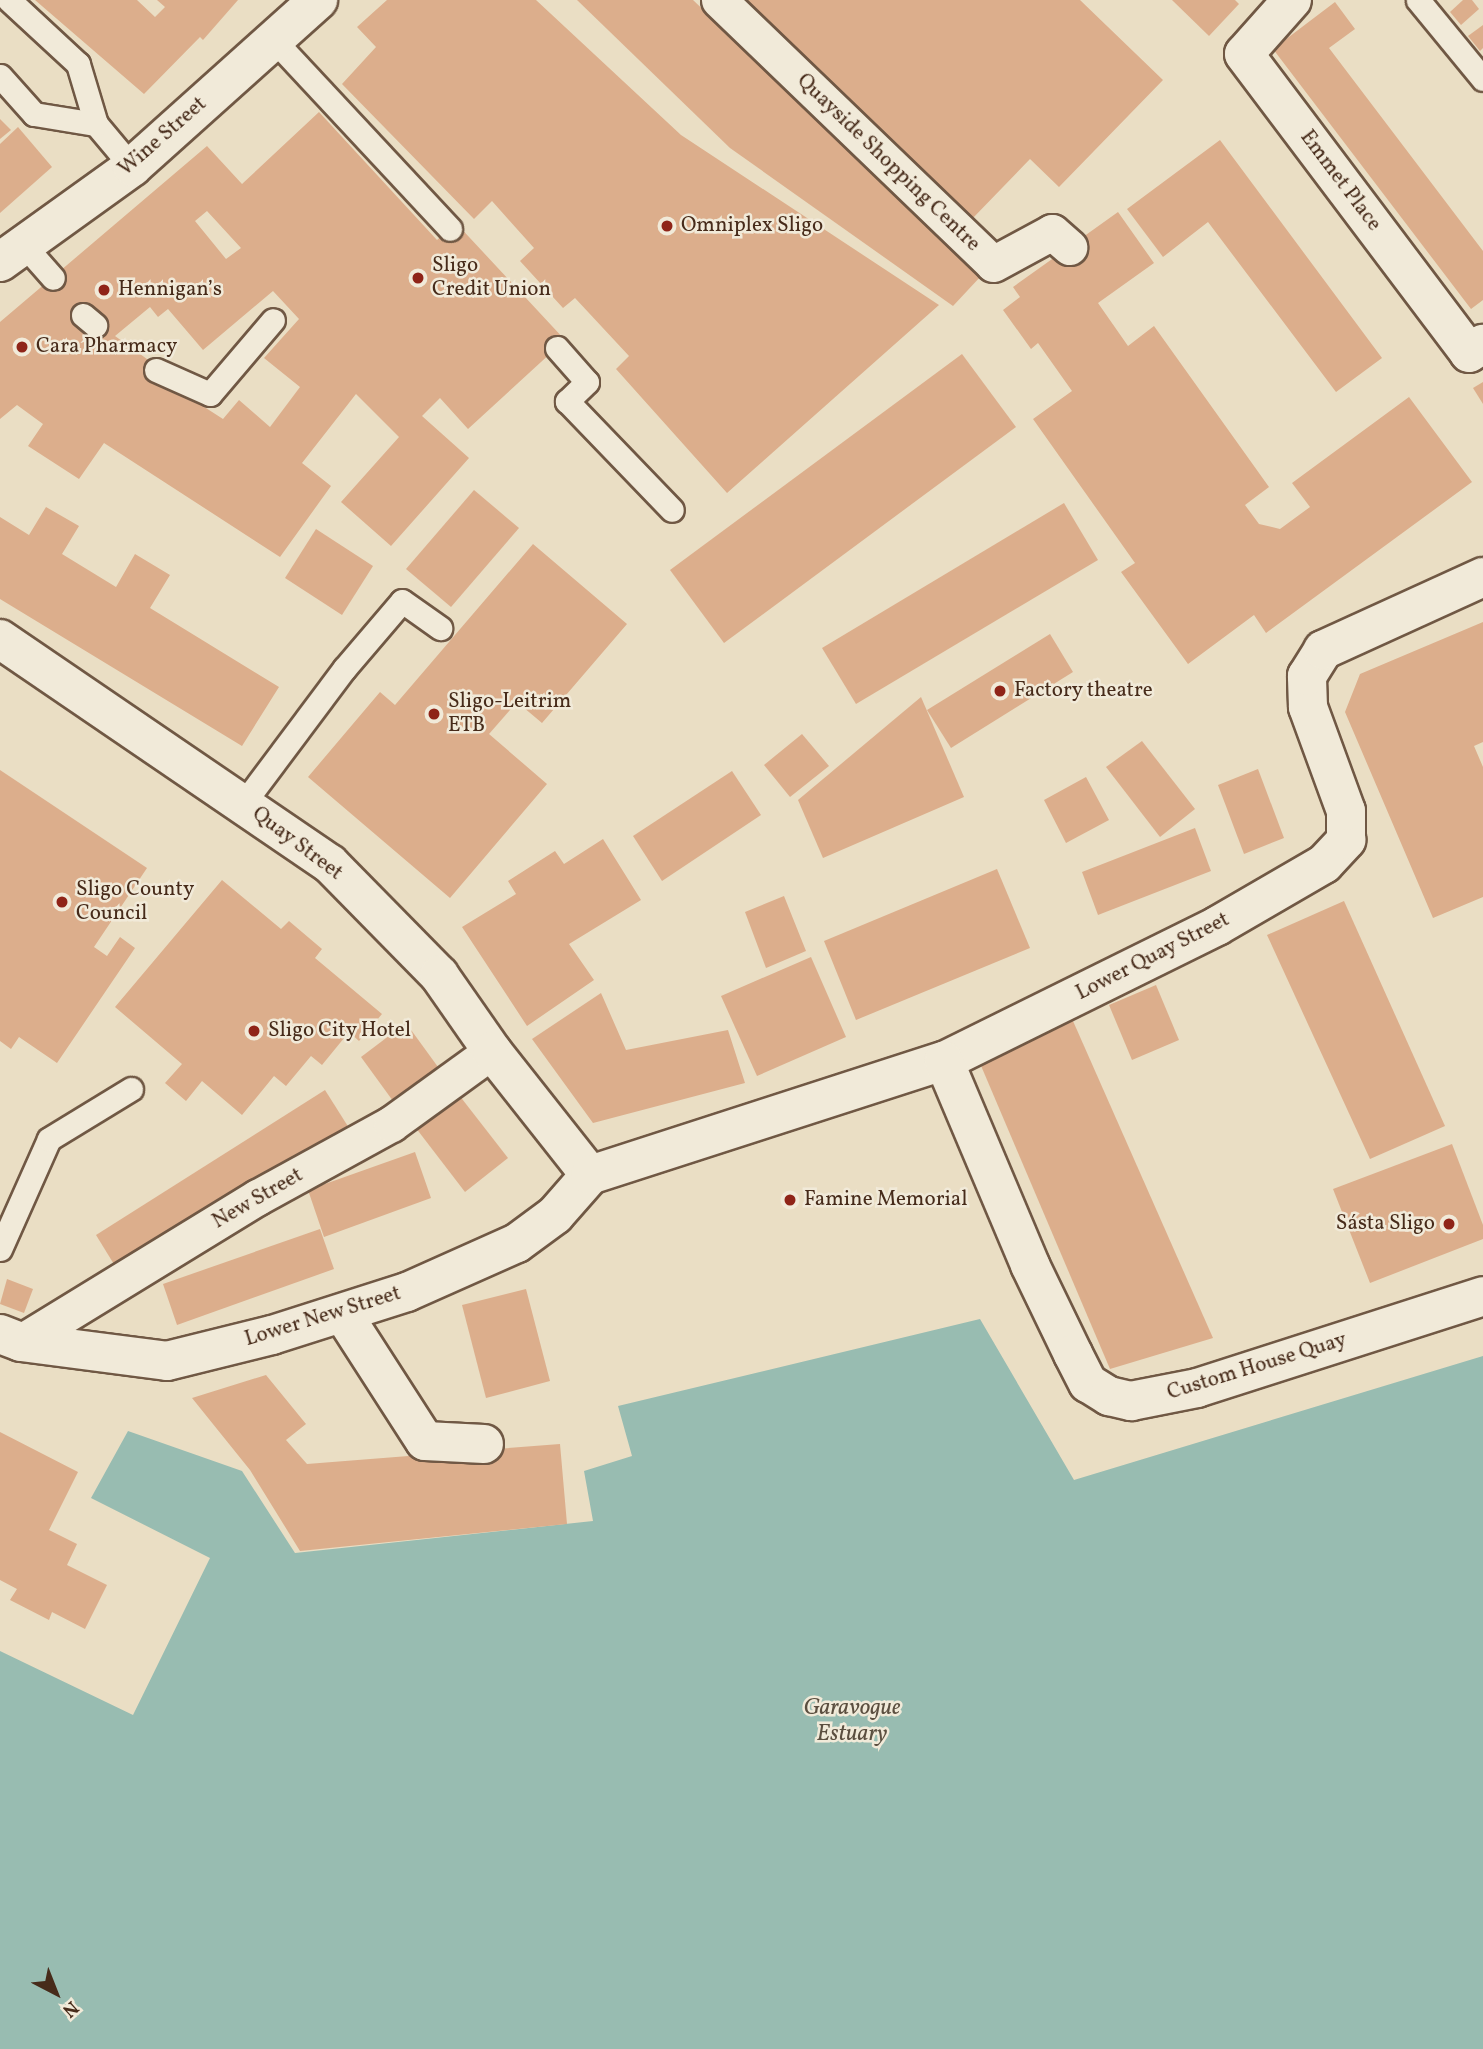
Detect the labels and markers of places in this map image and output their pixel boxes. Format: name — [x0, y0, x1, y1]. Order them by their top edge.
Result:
place label: Omniplex Sligo — [681, 213, 823, 239]
marker: Omniplex Sligo — [659, 218, 675, 234]
place label: Sligo Credit Union — [432, 253, 551, 303]
marker: Sligo Credit Union — [410, 270, 426, 286]
place label: Hennigan’s — [118, 277, 222, 303]
marker: Hennigan’s — [96, 282, 112, 298]
place label: Cara Pharmacy — [36, 334, 177, 360]
marker: Cara Pharmacy — [14, 339, 30, 355]
place label: Factory theatre — [1014, 678, 1153, 704]
marker: Factory theatre — [992, 683, 1008, 699]
place label: Sligo-Leitrim ETB — [448, 689, 571, 739]
marker: Sligo-Leitrim ETB — [426, 706, 442, 722]
place label: Sligo County Council — [76, 877, 194, 927]
marker: Sligo County Council — [54, 894, 70, 910]
place label: Sligo City Hotel — [268, 1018, 412, 1044]
marker: Sligo City Hotel — [246, 1023, 262, 1039]
place label: Famine Memorial — [804, 1187, 967, 1213]
marker: Famine Memorial — [782, 1192, 798, 1208]
place label: Sásta Sligo — [1336, 1211, 1435, 1237]
marker: Sásta Sligo — [1441, 1216, 1457, 1232]

